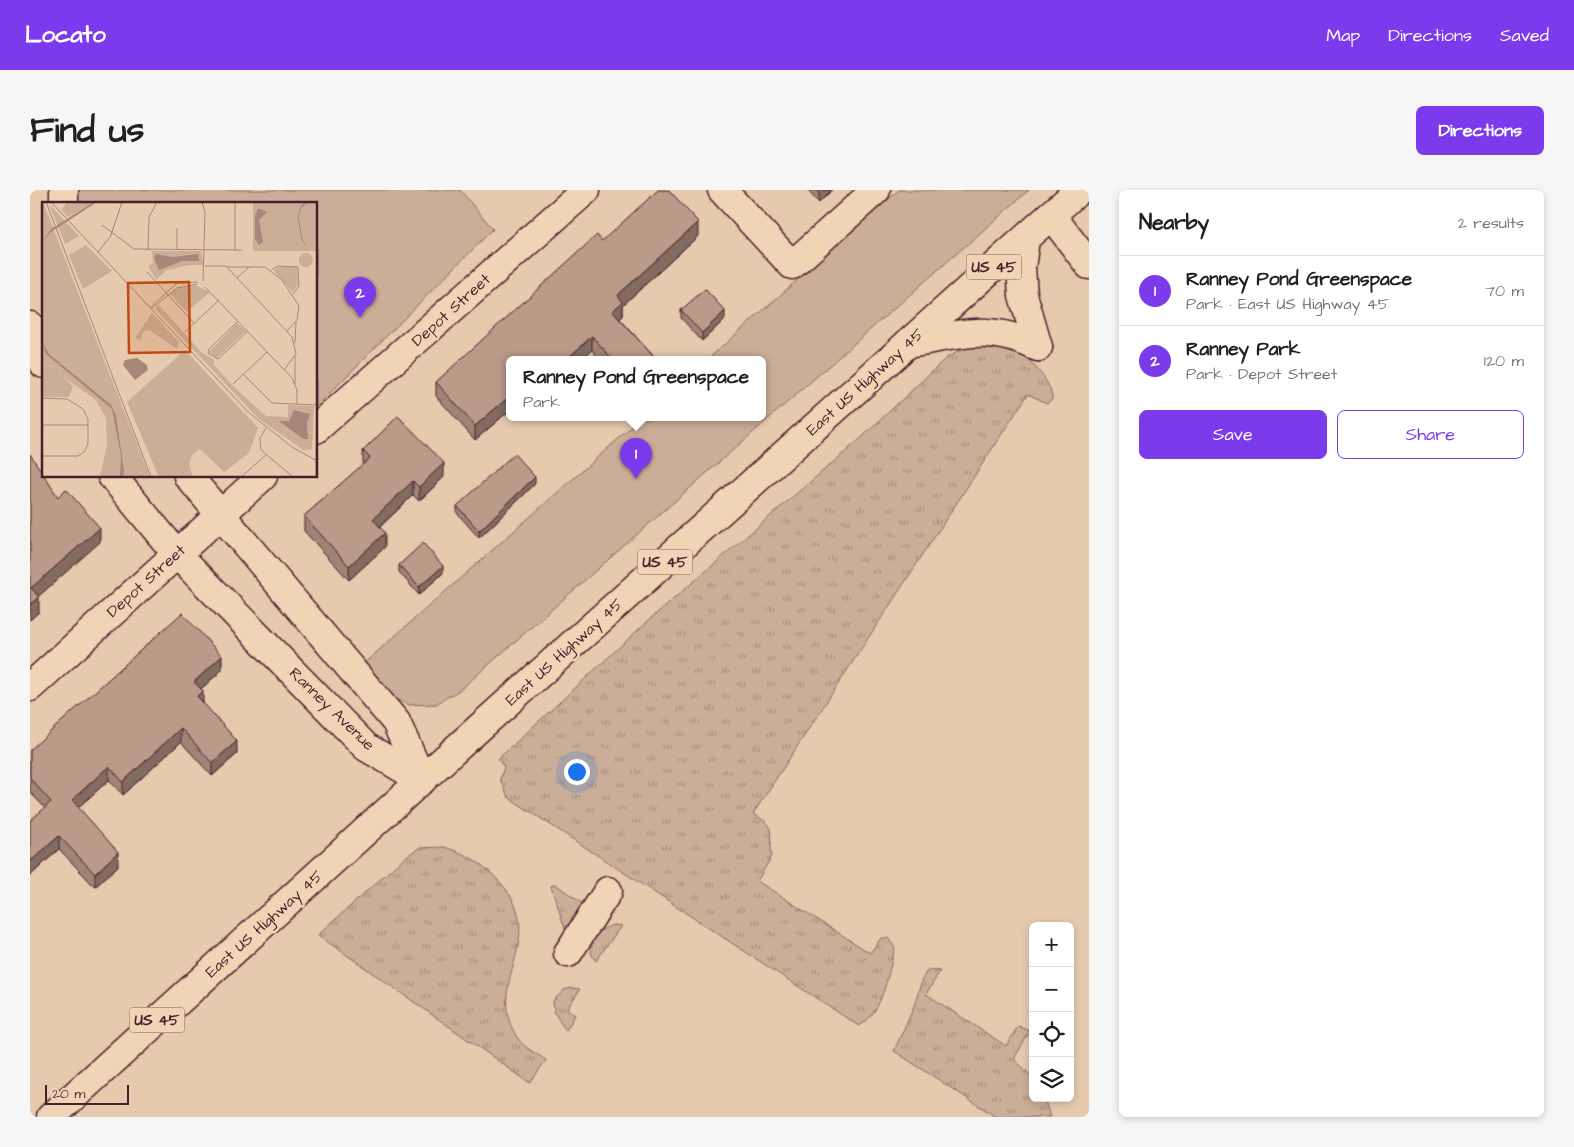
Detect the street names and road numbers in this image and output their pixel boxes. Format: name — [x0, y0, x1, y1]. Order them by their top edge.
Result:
road number: US 45 — [966, 254, 1022, 280]
street label: Depot Street — [407, 268, 496, 351]
street label: East US Highway 45 — [802, 323, 930, 441]
street label: Depot Street — [102, 539, 191, 622]
road number: US 45 — [638, 550, 692, 574]
street label: East US Highway 45 — [501, 593, 629, 711]
street label: Ranney Avenue — [284, 662, 380, 757]
street label: East US Highway 45 — [201, 865, 329, 983]
road number: US 45 — [130, 1008, 184, 1032]

